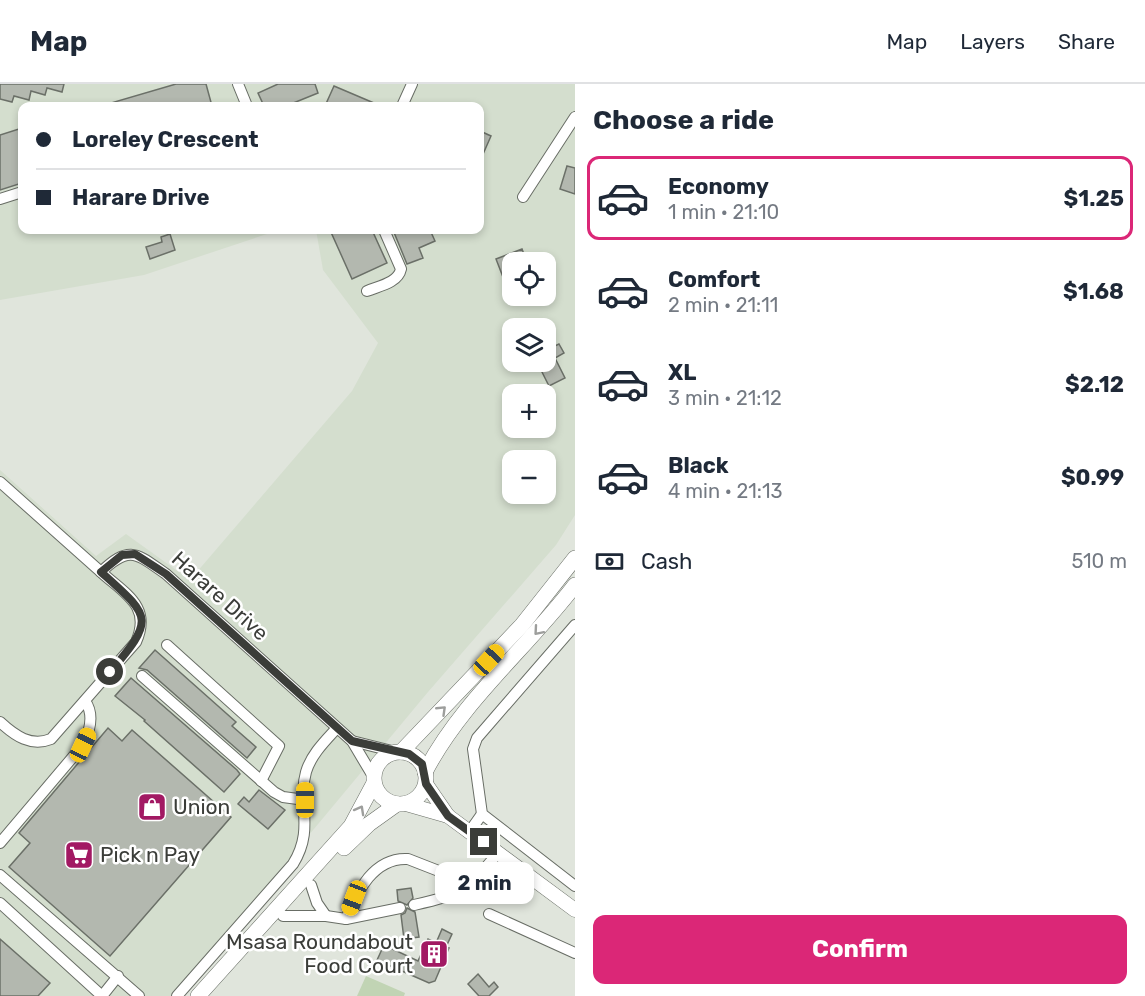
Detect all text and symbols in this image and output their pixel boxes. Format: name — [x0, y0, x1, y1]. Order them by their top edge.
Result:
text: Map — [30, 25, 87, 58]
text: Map — [886, 29, 927, 54]
text: Layers — [960, 29, 1025, 54]
text: Share — [1058, 29, 1115, 54]
text: Choose a ride — [593, 104, 774, 136]
text: Loreley Crescent — [72, 126, 258, 153]
icon: car — [596, 171, 650, 225]
text: Economy — [668, 173, 769, 200]
text: Harare Drive — [72, 184, 210, 211]
text: $1.25 — [1064, 185, 1124, 212]
text: 1 min · 21:10 — [668, 200, 779, 224]
map controls — [502, 252, 556, 504]
button: locate — [502, 252, 556, 306]
icon: car — [596, 264, 650, 318]
text: Comfort — [668, 266, 760, 293]
text: $1.68 — [1063, 278, 1124, 305]
text: 2 min · 21:11 — [668, 293, 778, 317]
button: layers — [502, 318, 556, 372]
icon: car — [596, 357, 650, 411]
text: XL — [668, 359, 696, 386]
text: $2.12 — [1065, 371, 1124, 398]
button: + — [502, 384, 556, 438]
text: 3 min · 21:12 — [668, 386, 782, 410]
button: − — [502, 450, 556, 504]
icon: car — [596, 450, 650, 504]
text: Black — [668, 452, 729, 479]
text: $0.99 — [1061, 464, 1124, 491]
text: 4 min · 21:13 — [668, 479, 782, 503]
icon: cash — [593, 545, 626, 578]
street label: Harare Drive — [167, 546, 274, 645]
text: Cash — [641, 548, 692, 575]
text: 510 m — [1071, 549, 1127, 573]
one-way arrow — [534, 624, 545, 634]
car — [470, 641, 508, 679]
route start — [96, 658, 123, 685]
one-way arrow — [435, 706, 445, 717]
car — [67, 725, 99, 765]
car — [296, 782, 314, 818]
shop icon: Union — [136, 791, 168, 823]
place label: Union — [173, 794, 230, 819]
one-way arrow — [353, 805, 364, 816]
route end — [470, 828, 497, 855]
supermarket icon: Pick n Pay — [63, 839, 95, 871]
place label: Pick n Pay — [100, 842, 200, 867]
callout: 2 min — [434, 863, 534, 905]
text: 2 min — [457, 871, 512, 895]
car — [339, 878, 369, 918]
button: Confirm — [593, 915, 1127, 984]
place label: Msasa Roundabout Food Court — [226, 929, 413, 978]
building icon: Msasa Roundabout Food Court — [418, 938, 450, 970]

